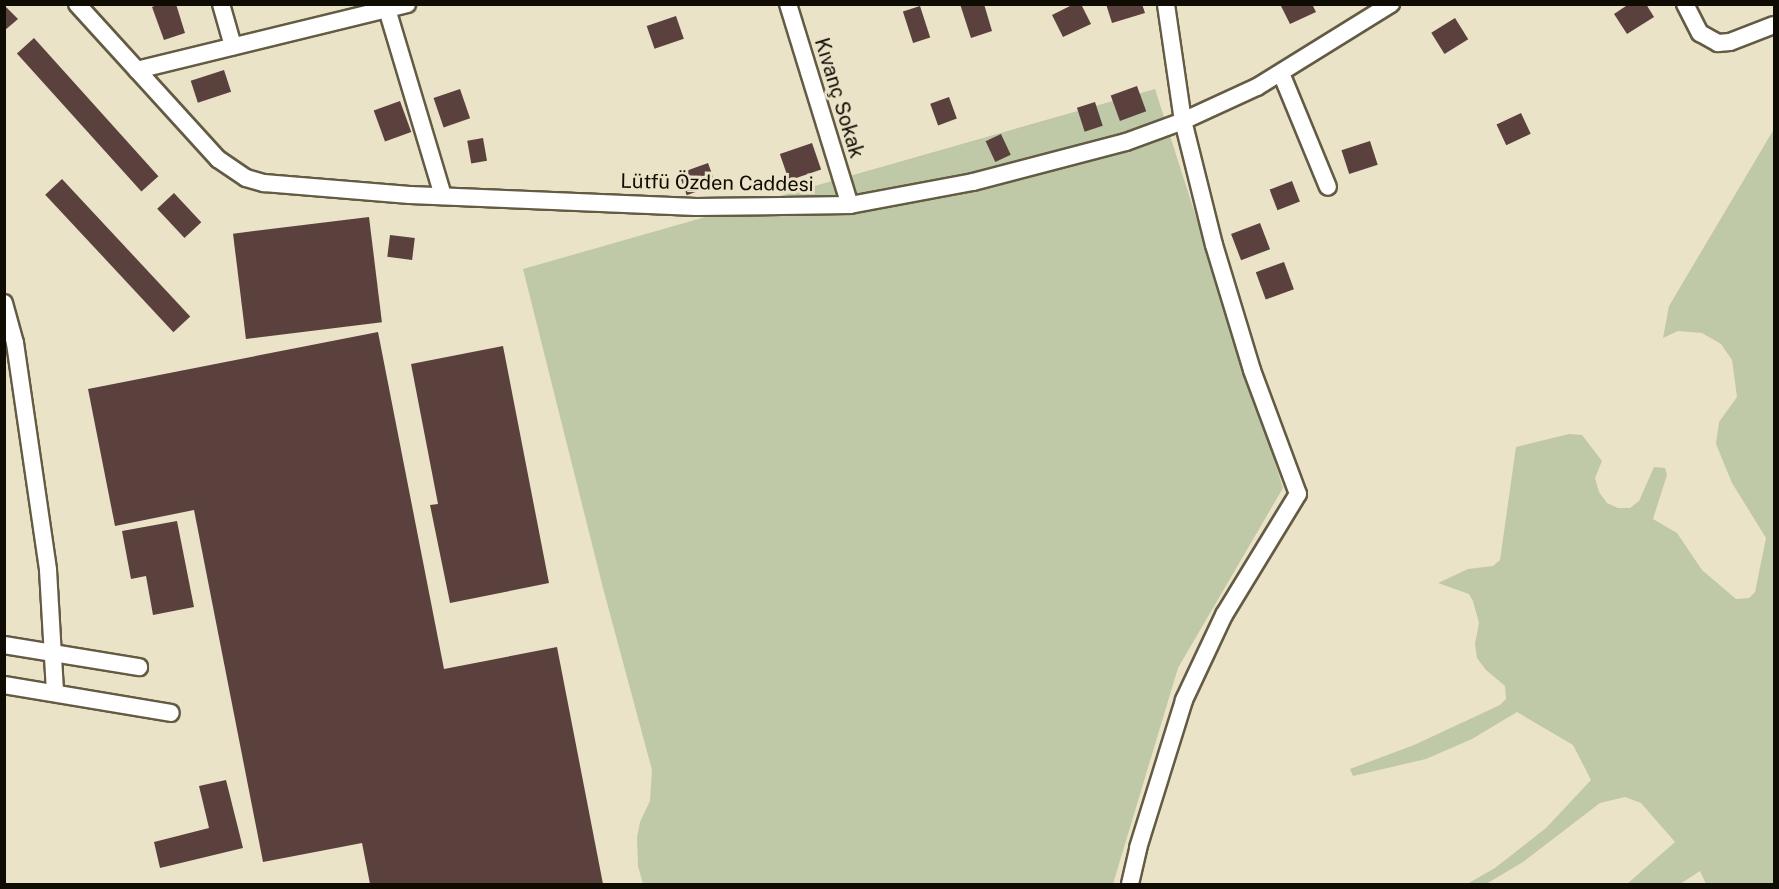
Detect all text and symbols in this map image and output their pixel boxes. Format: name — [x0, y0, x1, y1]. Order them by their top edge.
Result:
street label: Kıvanç Sokak — [809, 35, 869, 161]
street label: Lütfü Özden Caddesi — [620, 169, 814, 197]

